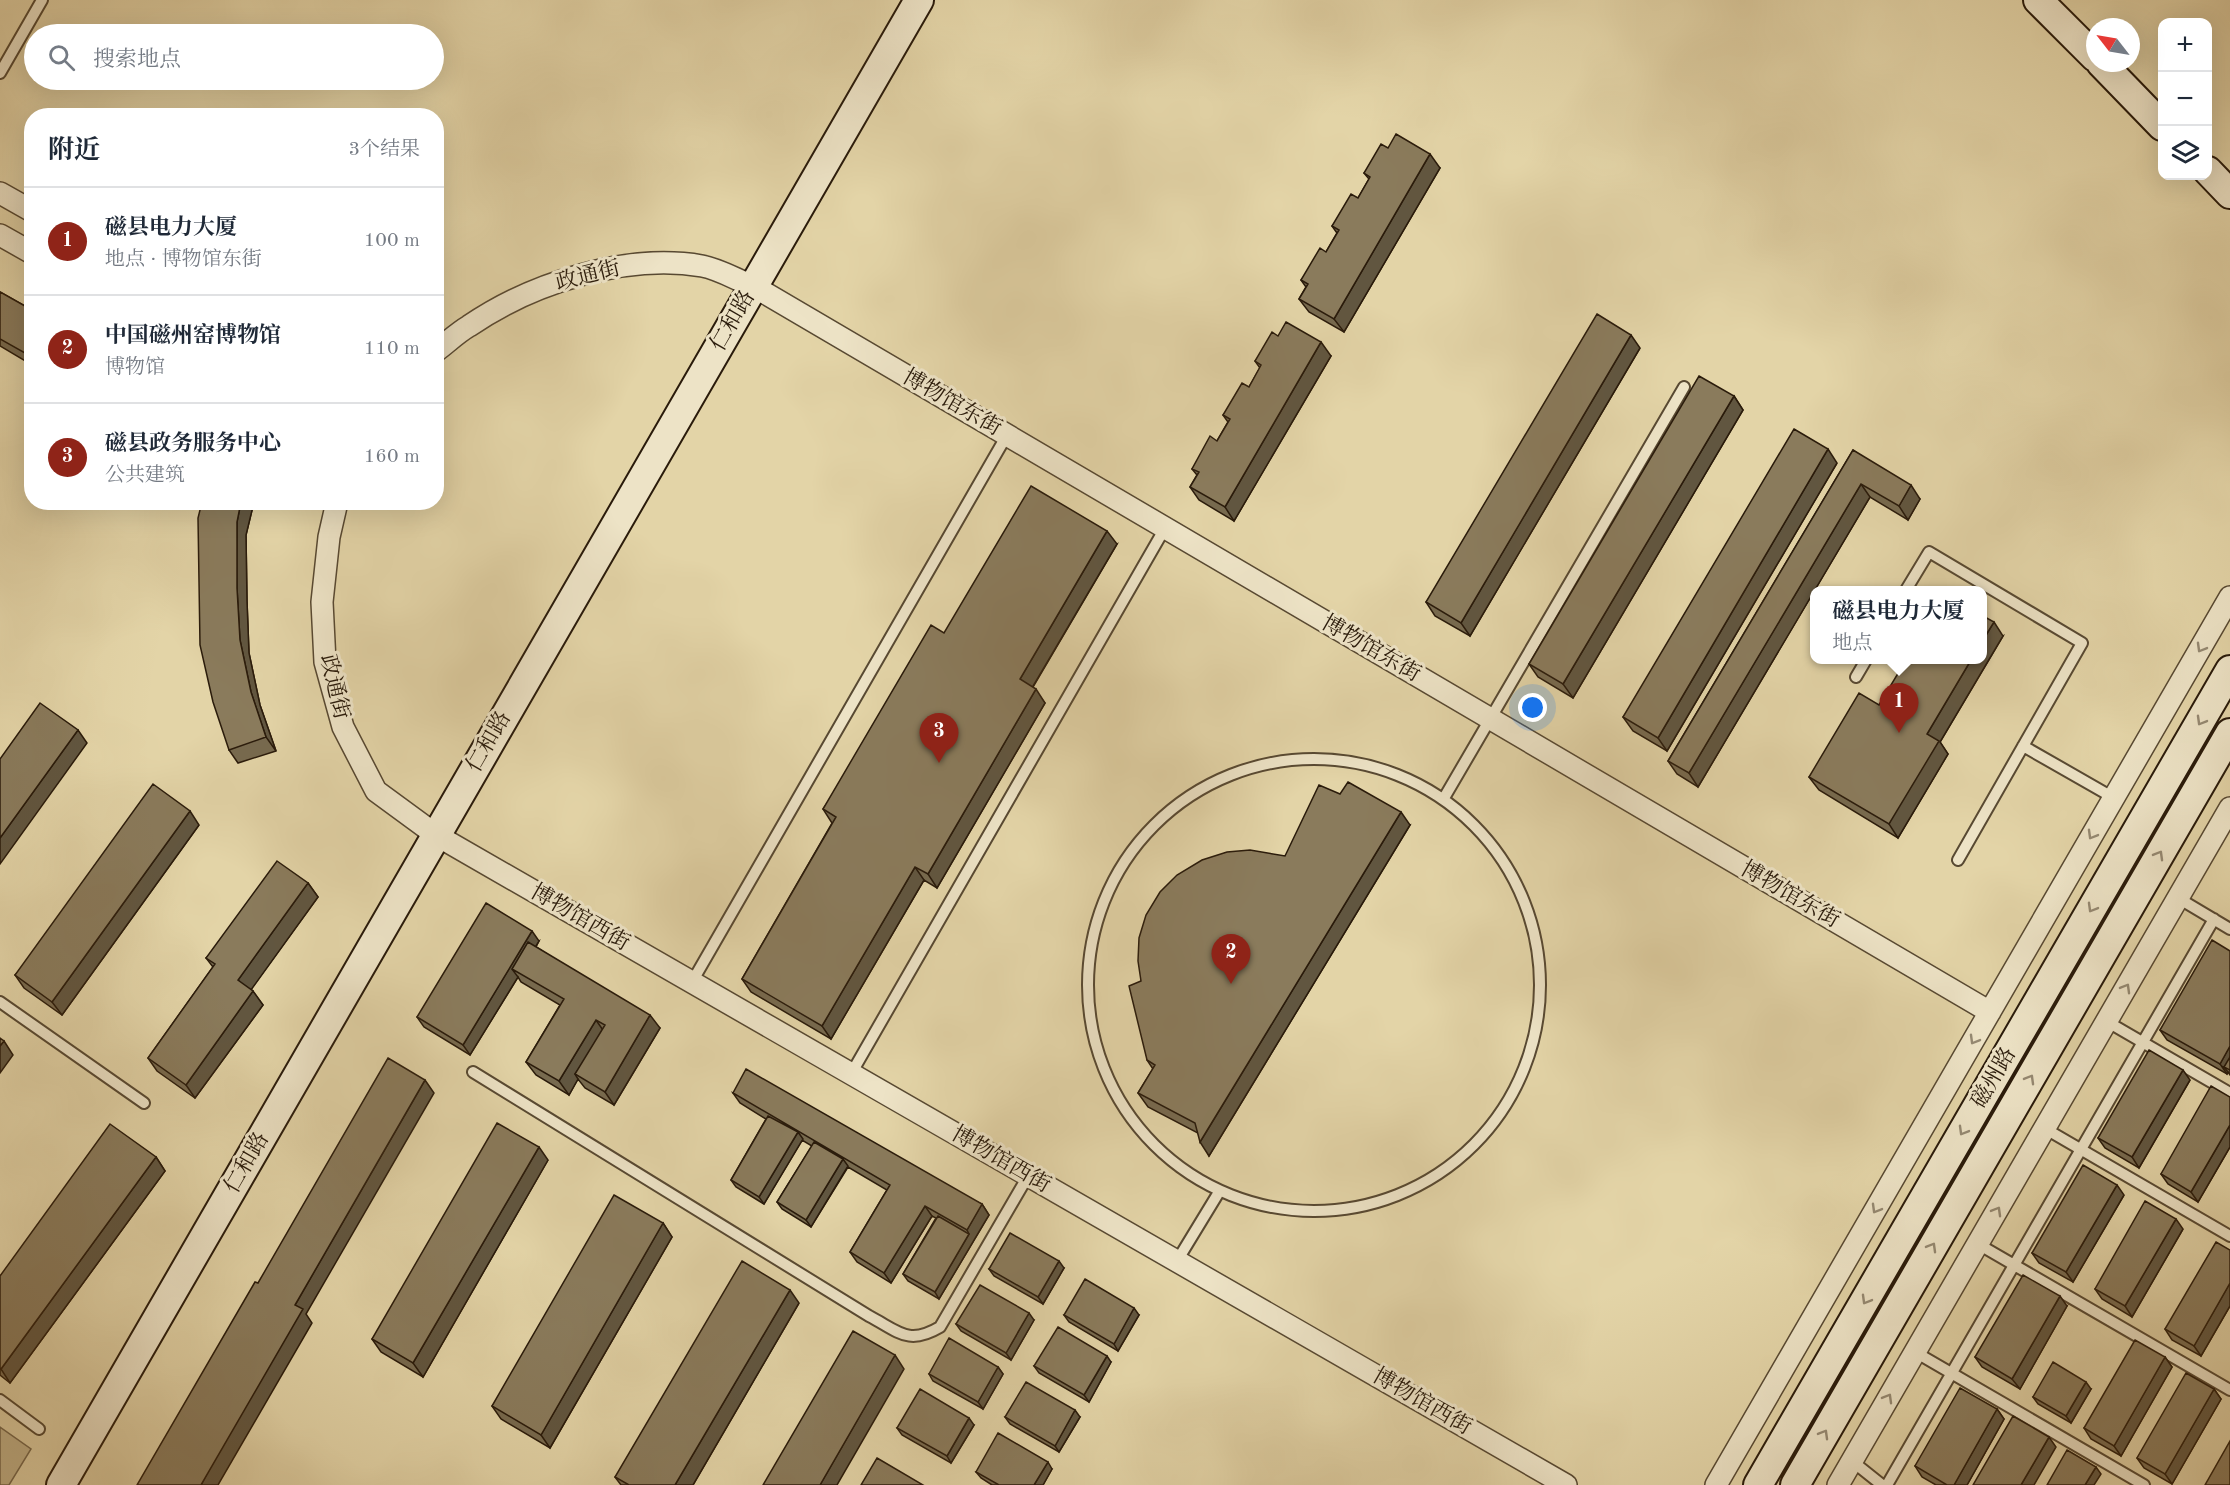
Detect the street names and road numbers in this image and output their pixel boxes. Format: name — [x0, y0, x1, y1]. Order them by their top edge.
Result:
street label: 政通街 — [553, 255, 623, 295]
street label: 仁和路 — [705, 286, 759, 355]
street label: 博物馆东街 — [899, 364, 1006, 440]
street label: 博物馆东街 — [1318, 610, 1425, 686]
street label: 政通街 — [316, 652, 354, 722]
street label: 仁和路 — [461, 707, 515, 776]
street label: 博物馆东街 — [1737, 856, 1844, 932]
street label: 博物馆西街 — [527, 879, 634, 955]
street label: 磁州路 — [1966, 1043, 2020, 1112]
street label: 博物馆西街 — [948, 1121, 1055, 1197]
street label: 仁和路 — [219, 1128, 273, 1197]
street label: 博物馆西街 — [1369, 1363, 1476, 1439]

